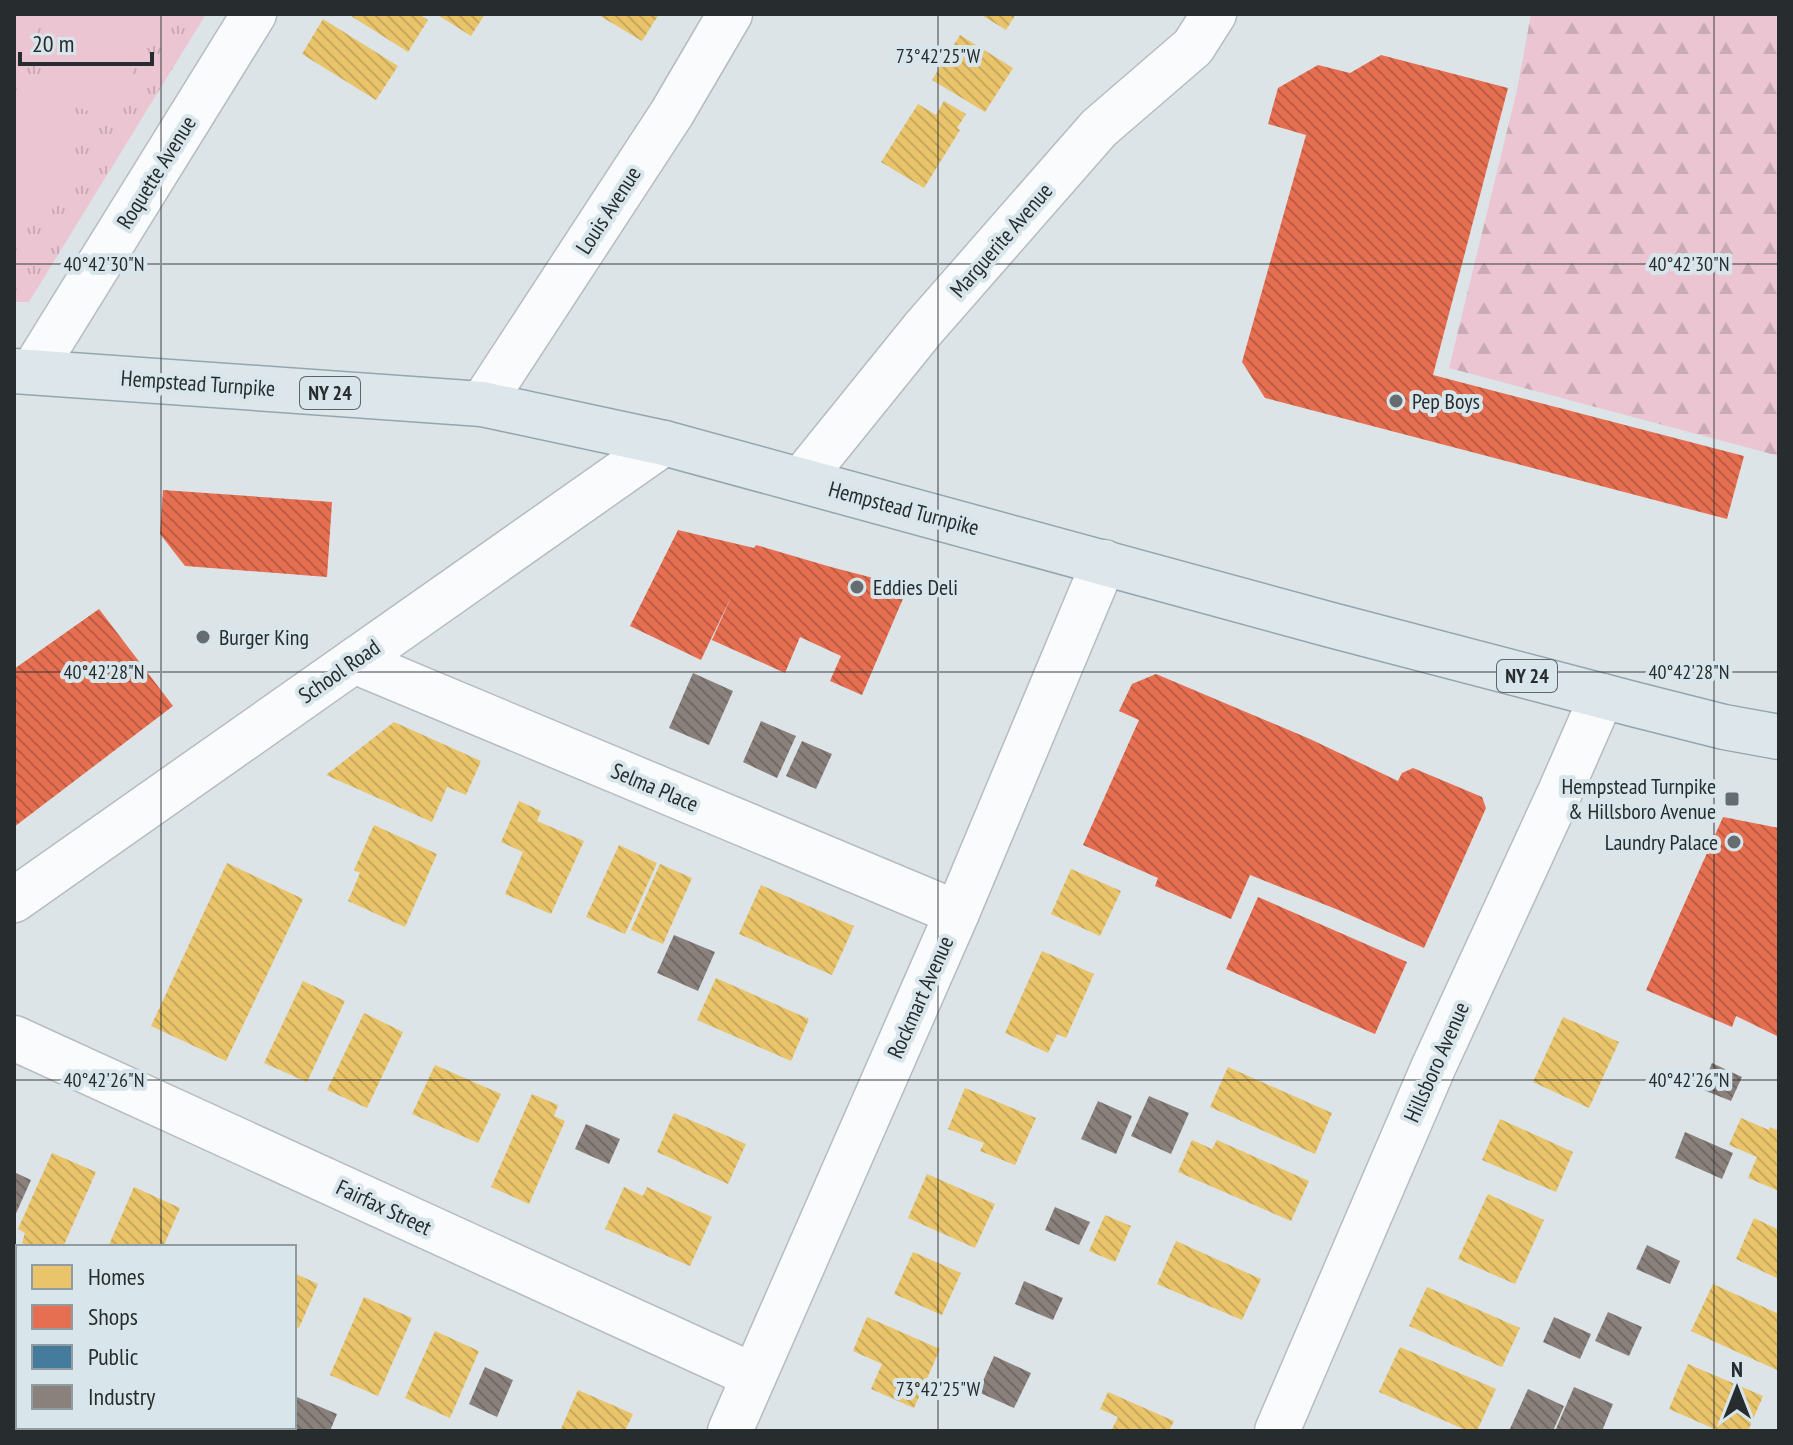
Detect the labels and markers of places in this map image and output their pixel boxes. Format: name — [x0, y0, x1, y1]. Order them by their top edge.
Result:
place label: Pep Boys — [1412, 387, 1480, 415]
marker: Pep Boys — [1387, 392, 1405, 410]
place label: Eddies Deli — [873, 573, 958, 601]
marker: Eddies Deli — [848, 578, 866, 596]
place label: Burger King — [219, 623, 309, 651]
marker: Burger King — [194, 628, 212, 646]
place label: Hempstead Turnpike & Hillsboro Avenue — [1561, 772, 1716, 825]
marker: Hempstead Turnpike & Hillsboro Avenue — [1723, 790, 1741, 808]
place label: Laundry Palace — [1605, 828, 1718, 856]
marker: Laundry Palace — [1725, 833, 1743, 851]

